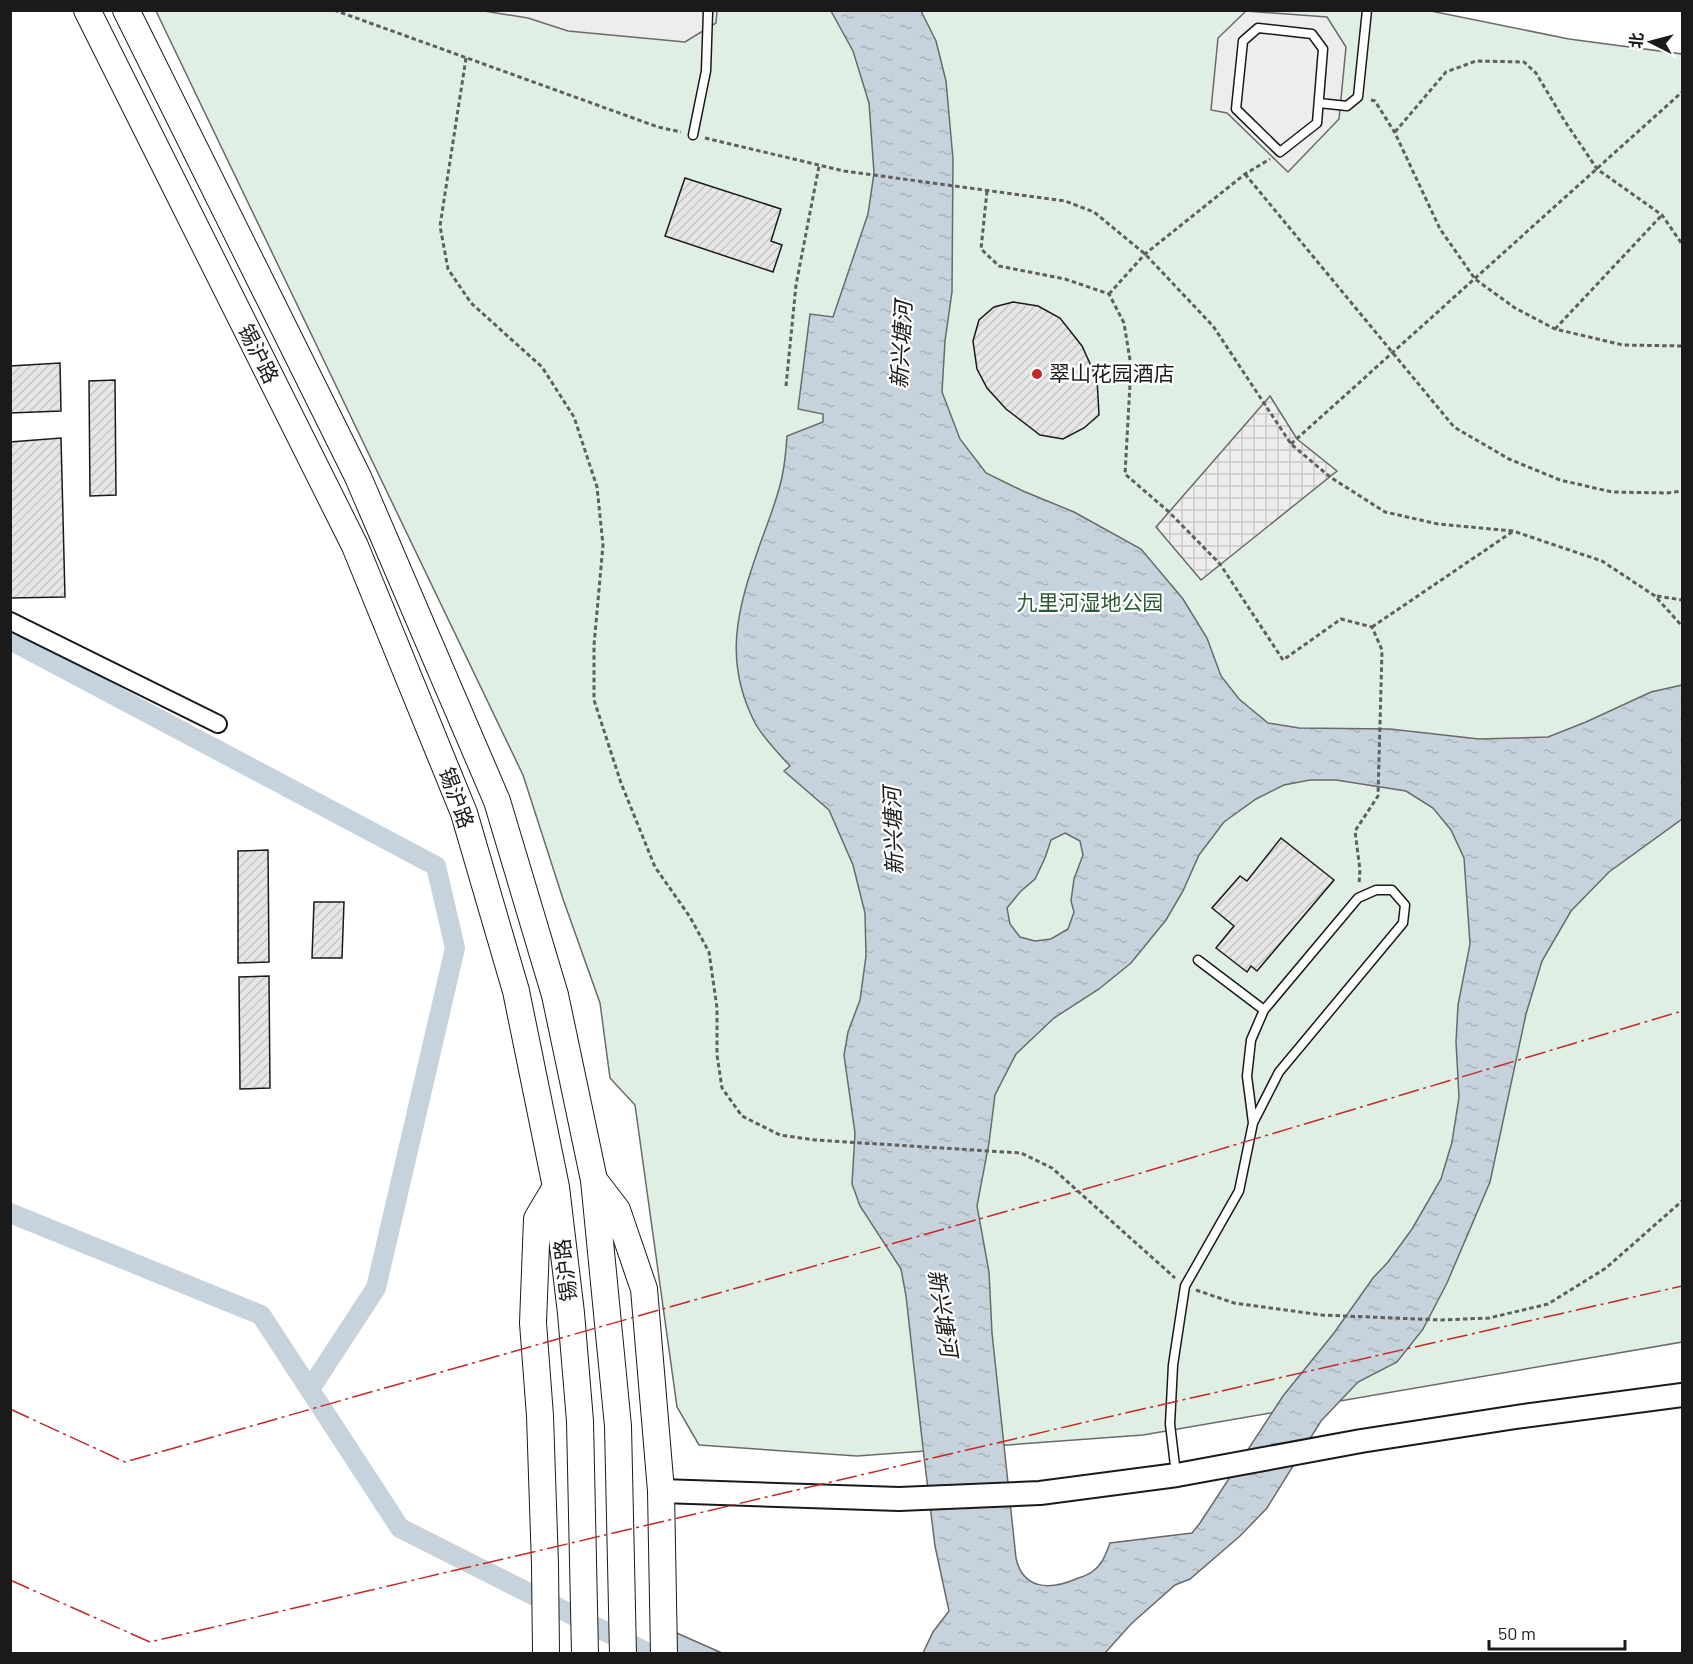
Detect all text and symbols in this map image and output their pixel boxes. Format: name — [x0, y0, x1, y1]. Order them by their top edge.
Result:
north arrow — [1621, 12, 1681, 72]
text: 北 — [1625, 31, 1646, 49]
water label: 新兴塘河 — [885, 296, 915, 390]
street label: 锡沪路 — [234, 320, 285, 387]
place label: 翠山花园酒店 — [1049, 360, 1175, 385]
marker: 翠山花园酒店 — [1030, 367, 1044, 381]
park label: 九里河湿地公园 — [1017, 589, 1164, 614]
street label: 锡沪路 — [435, 764, 480, 831]
water label: 新兴塘河 — [877, 783, 907, 875]
street label: 锡沪路 — [548, 1237, 581, 1303]
water label: 新兴塘河 — [924, 1267, 964, 1362]
scale bar — [1489, 1613, 1626, 1651]
text: 50 m — [1498, 1622, 1536, 1644]

